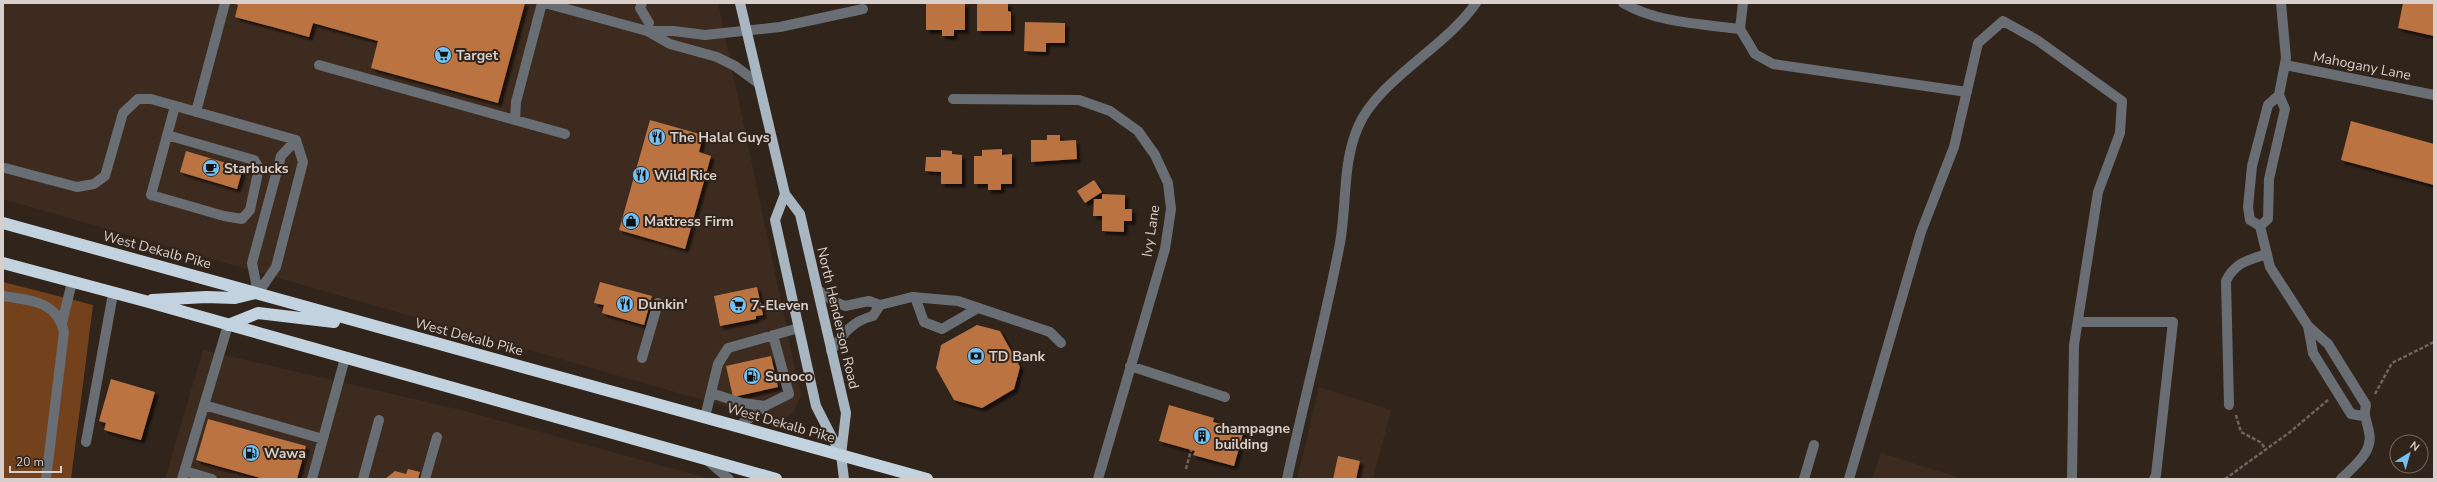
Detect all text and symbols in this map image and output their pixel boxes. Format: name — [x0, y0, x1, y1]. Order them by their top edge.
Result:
supermarket icon: Target — [433, 45, 453, 65]
place label: Target — [456, 46, 499, 65]
street label: Mahogany Lane — [2311, 47, 2413, 85]
restaurant icon: The Halal Guys — [647, 127, 667, 147]
place label: The Halal Guys — [670, 128, 770, 147]
cafe icon: Starbucks — [201, 158, 221, 178]
place label: Starbucks — [224, 159, 289, 178]
restaurant icon: Wild Rice — [631, 165, 651, 185]
place label: Wild Rice — [654, 166, 717, 185]
street label: Ivy Lane — [1138, 204, 1164, 258]
shop icon: Mattress Firm — [621, 211, 641, 231]
place label: Mattress Firm — [644, 212, 734, 231]
street label: West Dekalb Pike — [101, 226, 213, 274]
street label: North Henderson Road — [812, 245, 864, 391]
restaurant icon: Dunkin' — [615, 294, 635, 314]
place label: Dunkin' — [638, 295, 688, 314]
supermarket icon: 7-Eleven — [728, 295, 748, 315]
place label: 7-Eleven — [751, 296, 809, 315]
street label: West Dekalb Pike — [413, 313, 525, 361]
bank icon: TD Bank — [966, 346, 986, 366]
place label: TD Bank — [989, 347, 1046, 366]
fuel station icon: Sunoco — [742, 366, 762, 386]
place label: Sunoco — [765, 367, 813, 386]
street label: West Dekalb Pike — [725, 398, 837, 448]
place label: champagne building — [1215, 419, 1290, 454]
building icon: champagne building — [1192, 426, 1212, 446]
north arrow — [2389, 434, 2429, 474]
text: N — [2407, 438, 2423, 455]
fuel station icon: Wawa — [241, 443, 261, 463]
place label: Wawa — [264, 444, 306, 463]
scale bar — [10, 448, 61, 474]
text: 20 m — [16, 454, 44, 470]

